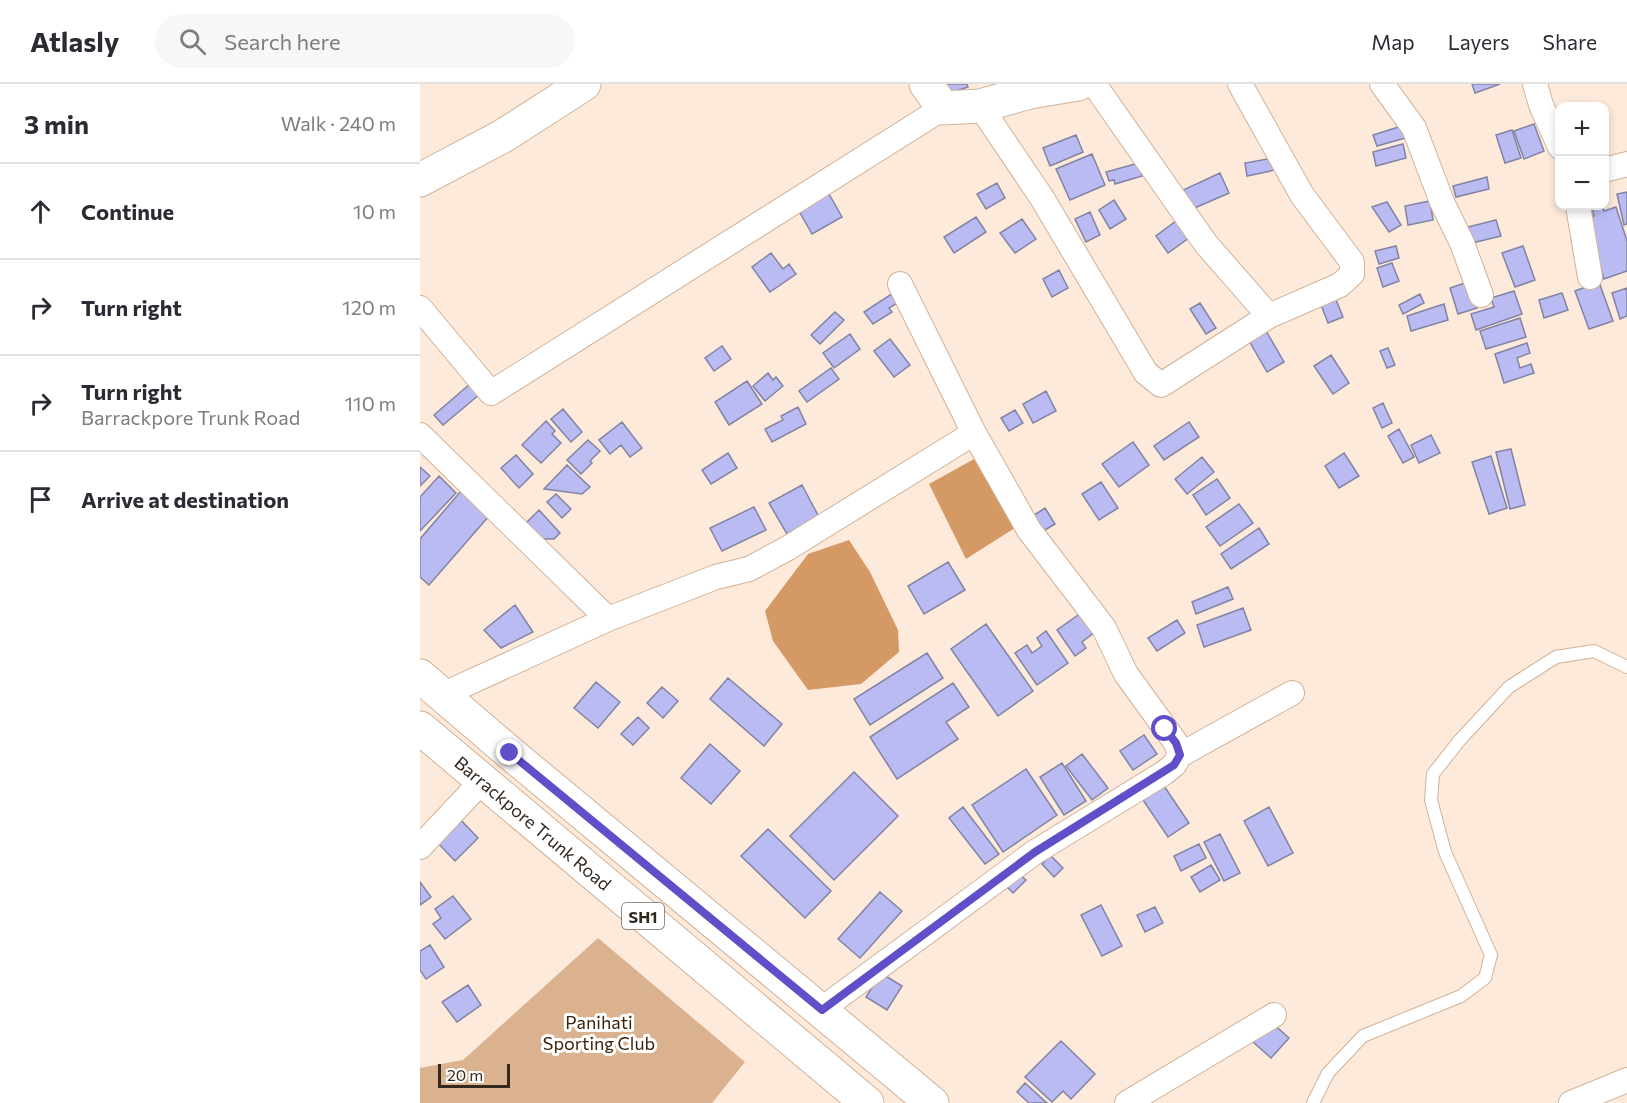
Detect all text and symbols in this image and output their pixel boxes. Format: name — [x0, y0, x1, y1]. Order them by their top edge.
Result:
search box — [155, 14, 575, 68]
text: Atlasly — [30, 24, 119, 58]
icon: search — [176, 25, 209, 58]
text: Search here — [224, 28, 341, 55]
text: Map — [1371, 29, 1415, 54]
text: Layers — [1448, 29, 1510, 54]
text: Share — [1543, 29, 1597, 54]
map controls — [1555, 102, 1609, 210]
button: + — [1555, 102, 1609, 156]
text: 3 min — [24, 108, 89, 139]
text: Walk · 240 m — [281, 111, 396, 135]
button: − — [1555, 156, 1609, 210]
icon: ahead — [24, 195, 57, 228]
text: Continue — [81, 198, 174, 225]
text: 10 m — [353, 199, 396, 223]
icon: right — [24, 291, 57, 324]
text: Turn right — [81, 294, 182, 321]
text: 120 m — [342, 295, 396, 319]
text: Turn right — [81, 378, 182, 405]
icon: right — [24, 387, 57, 420]
text: 110 m — [345, 391, 396, 415]
text: Barrackpore Trunk Road — [81, 405, 300, 429]
icon: arrive — [24, 483, 57, 516]
text: Arrive at destination — [81, 486, 289, 513]
route start — [1151, 715, 1177, 741]
route end — [496, 739, 522, 765]
street label: Barrackpore Trunk Road — [450, 751, 616, 895]
road number: SH1 — [622, 903, 664, 929]
park label: Panihati Sporting Club — [543, 1011, 655, 1054]
scale bar — [438, 1061, 510, 1088]
text: 20 m — [447, 1065, 483, 1084]

